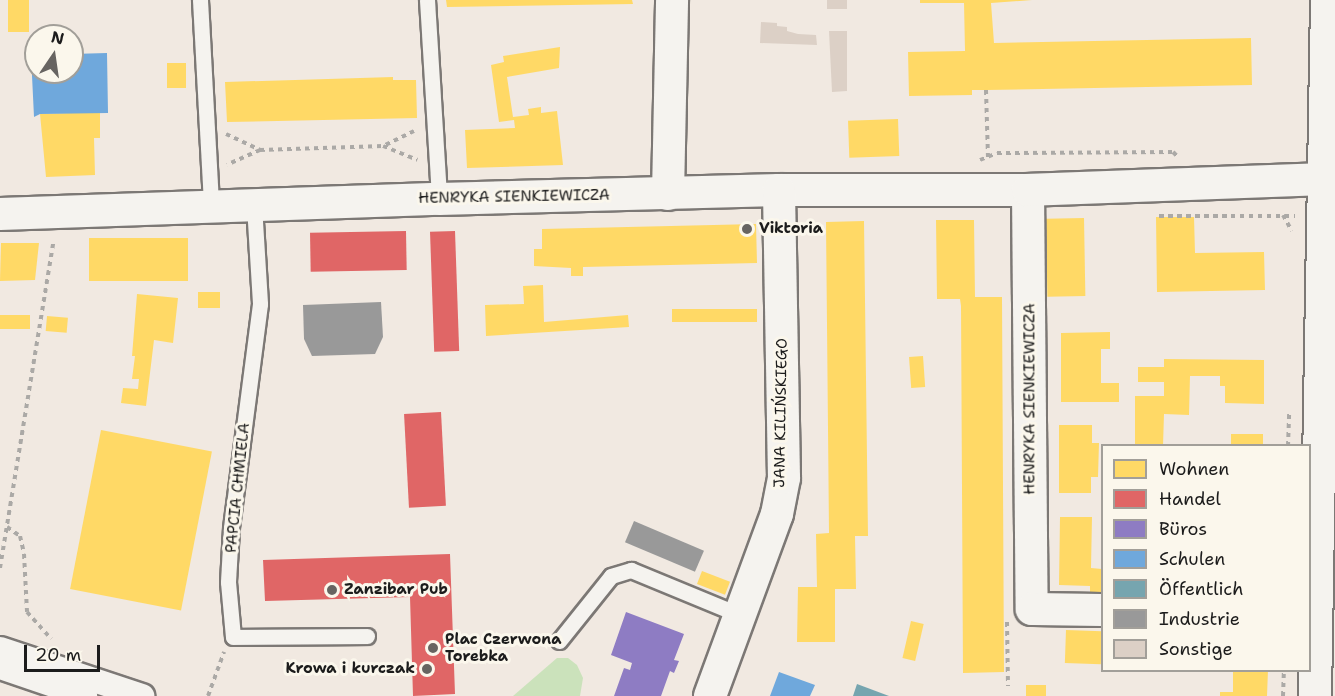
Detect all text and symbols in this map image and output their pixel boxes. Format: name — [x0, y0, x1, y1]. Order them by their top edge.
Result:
north arrow — [24, 24, 84, 84]
text: N — [49, 26, 66, 50]
street label: HENRYKA SIENKIEWICZA — [418, 186, 610, 208]
place label: Viktoria — [759, 220, 823, 238]
marker: Viktoria — [740, 222, 754, 236]
street label: HENRYKA SIENKIEWICZA — [1021, 303, 1039, 495]
street label: JANA KILIŃSKIEGO — [771, 338, 791, 488]
street label: PAPCIA CHMIELA — [222, 422, 254, 554]
legend — [1101, 444, 1311, 672]
text: Wohnen — [1159, 457, 1229, 481]
text: Handel — [1159, 487, 1221, 511]
text: Büros — [1159, 517, 1207, 541]
text: Schulen — [1159, 547, 1225, 571]
text: Öffentlich — [1159, 577, 1243, 601]
place label: Zanzibar Pub — [344, 581, 448, 599]
marker: Zanzibar Pub — [325, 583, 339, 597]
text: Industrie — [1159, 607, 1240, 631]
place label: Plac Czerwona Torebka — [445, 630, 561, 665]
scale bar — [27, 633, 104, 671]
text: Sonstige — [1159, 637, 1233, 661]
marker: Plac Czerwona Torebka — [426, 641, 440, 655]
text: 20 m — [35, 643, 81, 667]
place label: Krowa i kurczak — [286, 660, 415, 678]
marker: Krowa i kurczak — [420, 662, 434, 676]

